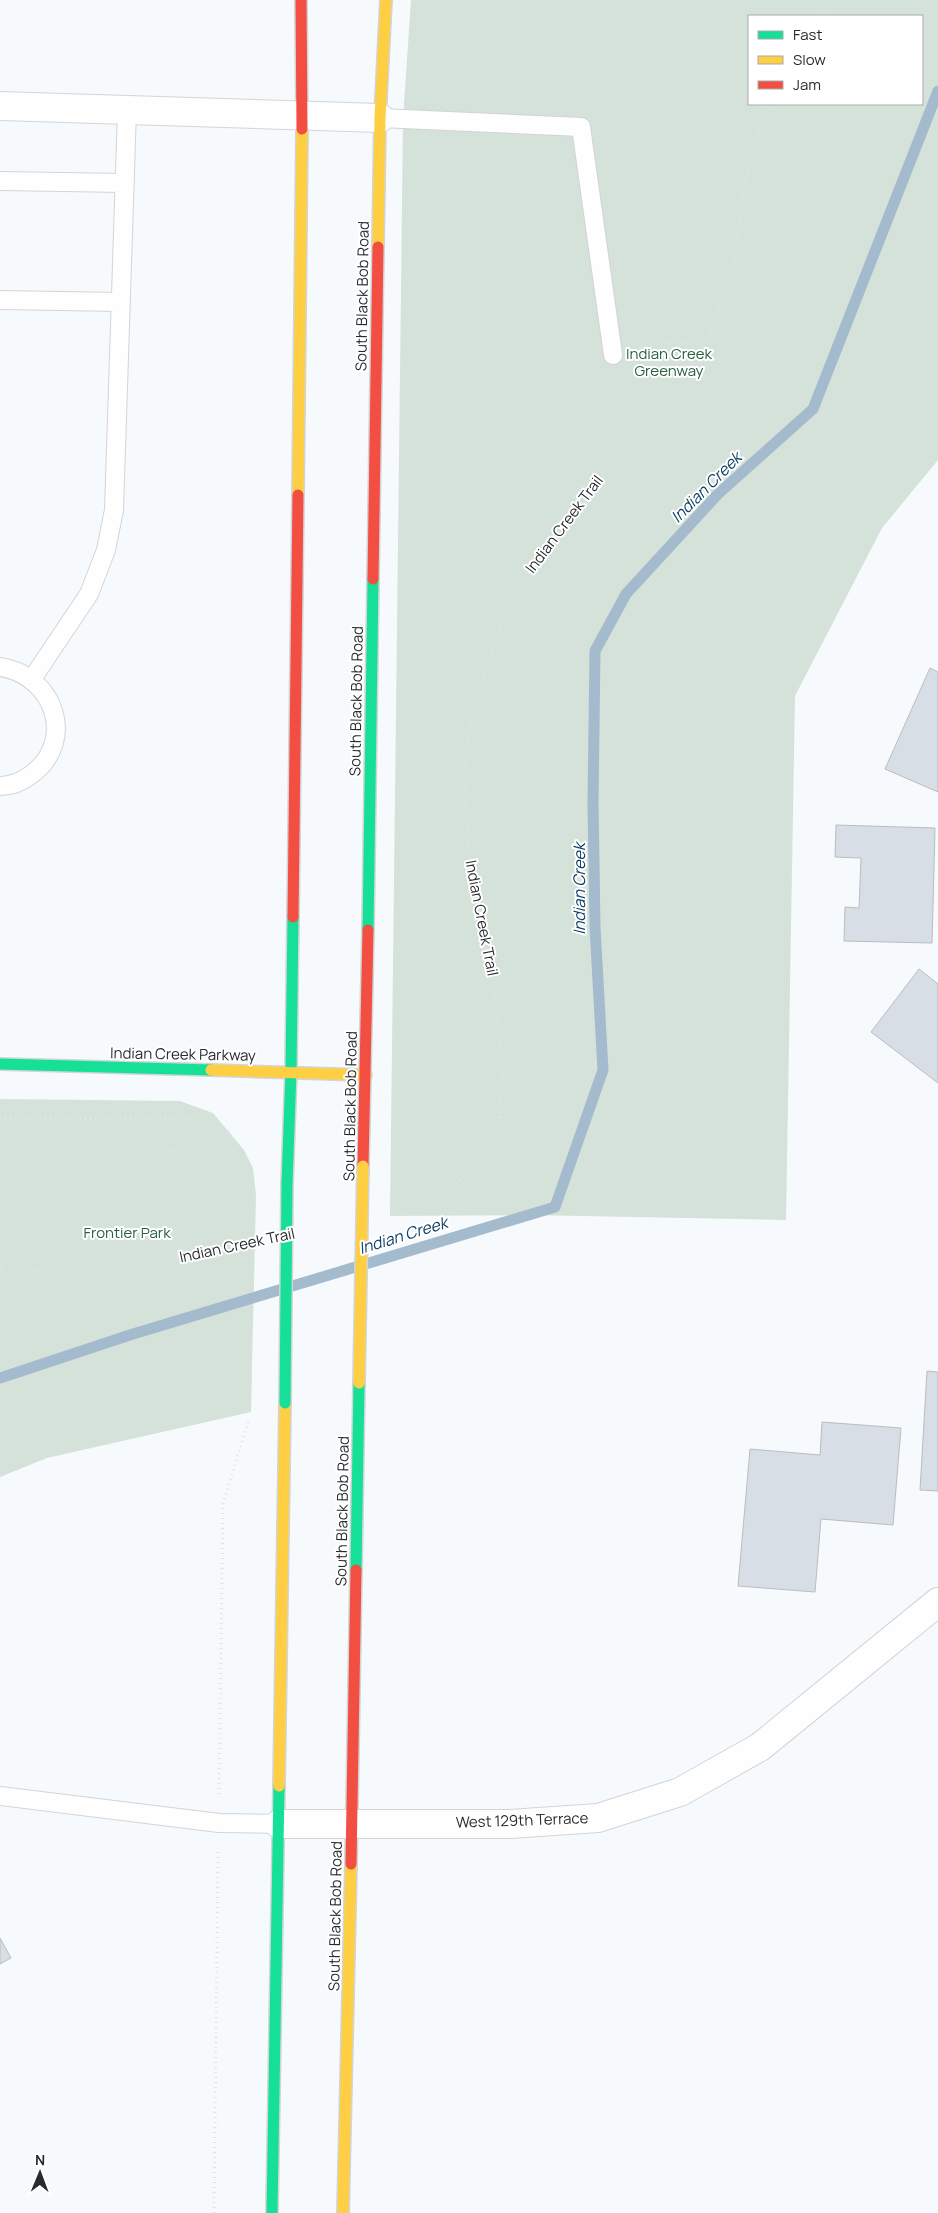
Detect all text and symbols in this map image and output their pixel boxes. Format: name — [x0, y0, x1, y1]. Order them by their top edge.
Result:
legend — [748, 15, 923, 105]
text: Fast — [793, 24, 822, 45]
text: Slow — [793, 49, 826, 70]
text: Jam — [793, 74, 821, 95]
street label: South Black Bob Road — [350, 221, 374, 371]
park label: Indian Creek Greenway — [626, 343, 713, 381]
water label: Indian Creek — [666, 445, 748, 527]
street label: Indian Creek Trail — [520, 471, 608, 577]
street label: South Black Bob Road — [344, 626, 368, 776]
water label: Indian Creek — [568, 841, 590, 935]
street label: Indian Creek Trail — [460, 858, 504, 978]
street label: South Black Bob Road — [338, 1031, 362, 1181]
street label: Indian Creek Parkway — [110, 1042, 256, 1066]
water label: Indian Creek — [356, 1210, 452, 1259]
park label: Frontier Park — [83, 1222, 171, 1243]
street label: Indian Creek Trail — [177, 1223, 297, 1267]
street label: South Black Bob Road — [330, 1436, 354, 1586]
street label: West 129th Terrace — [455, 1807, 589, 1833]
street label: South Black Bob Road — [323, 1841, 347, 1991]
north arrow — [15, 2148, 65, 2198]
text: N — [35, 2150, 45, 2169]

